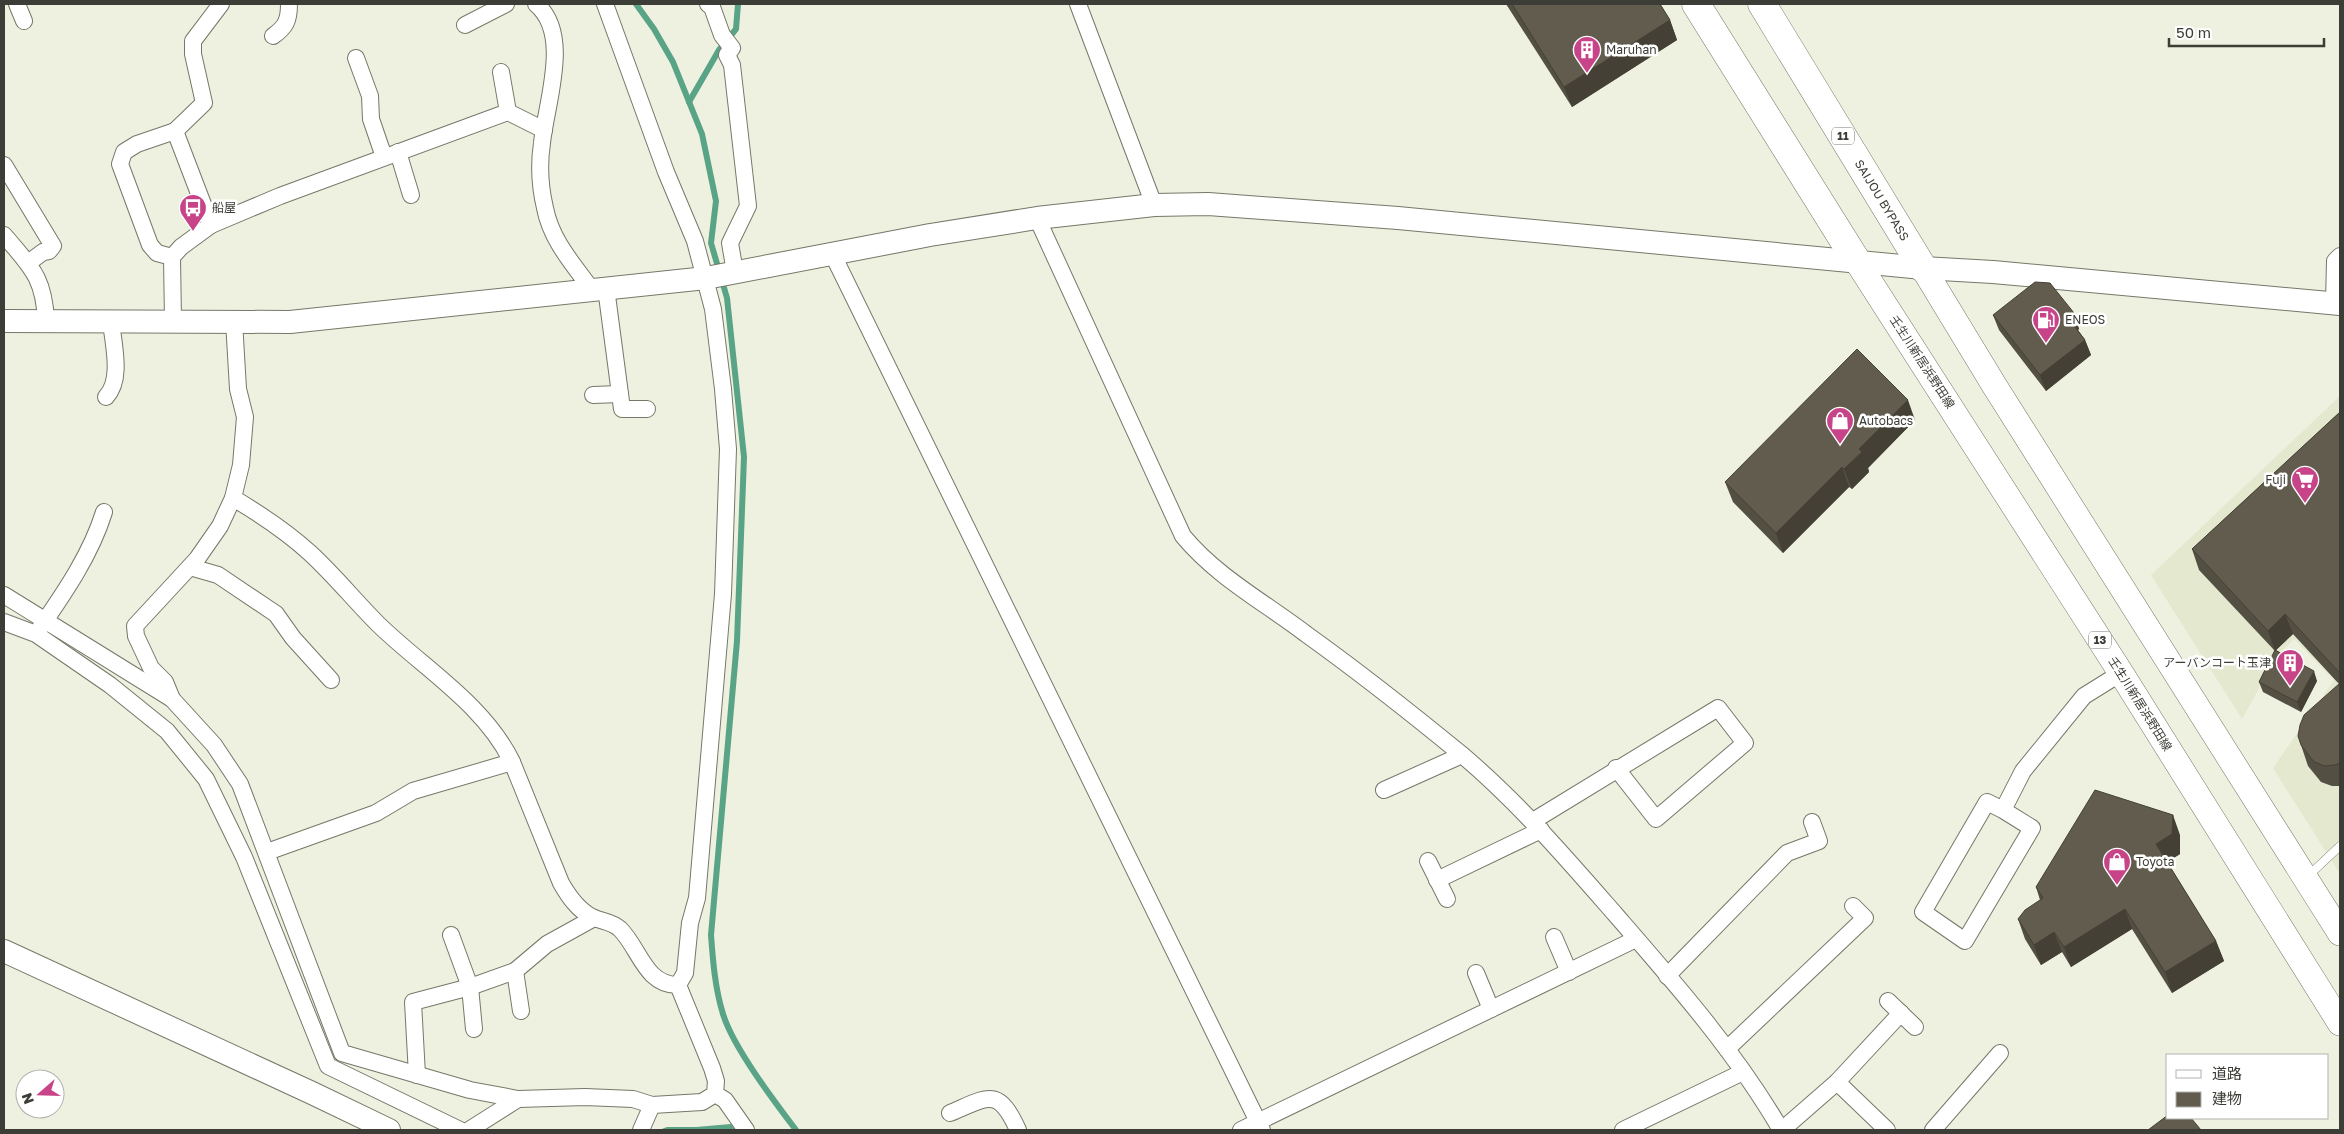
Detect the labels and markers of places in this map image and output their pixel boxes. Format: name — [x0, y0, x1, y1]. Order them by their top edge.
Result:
building icon: Maruhan — [1572, 35, 1602, 74]
place label: Maruhan — [1606, 42, 1657, 57]
bus stop icon: 船屋 — [178, 193, 208, 232]
place label: 船屋 — [212, 200, 236, 215]
fuel station icon: ENEOS — [2031, 305, 2061, 344]
place label: ENEOS — [2065, 312, 2106, 327]
shop icon: Autobacs — [1825, 406, 1855, 445]
place label: Autobacs — [1859, 413, 1913, 428]
supermarket icon: Fuji — [2290, 465, 2320, 504]
place label: Fuji — [2265, 472, 2286, 487]
building icon: アーバンコート玉津 — [2275, 648, 2305, 687]
place label: アーバンコート玉津 — [2163, 655, 2271, 670]
shop icon: Toyota — [2102, 847, 2132, 886]
place label: Toyota — [2136, 854, 2175, 869]

